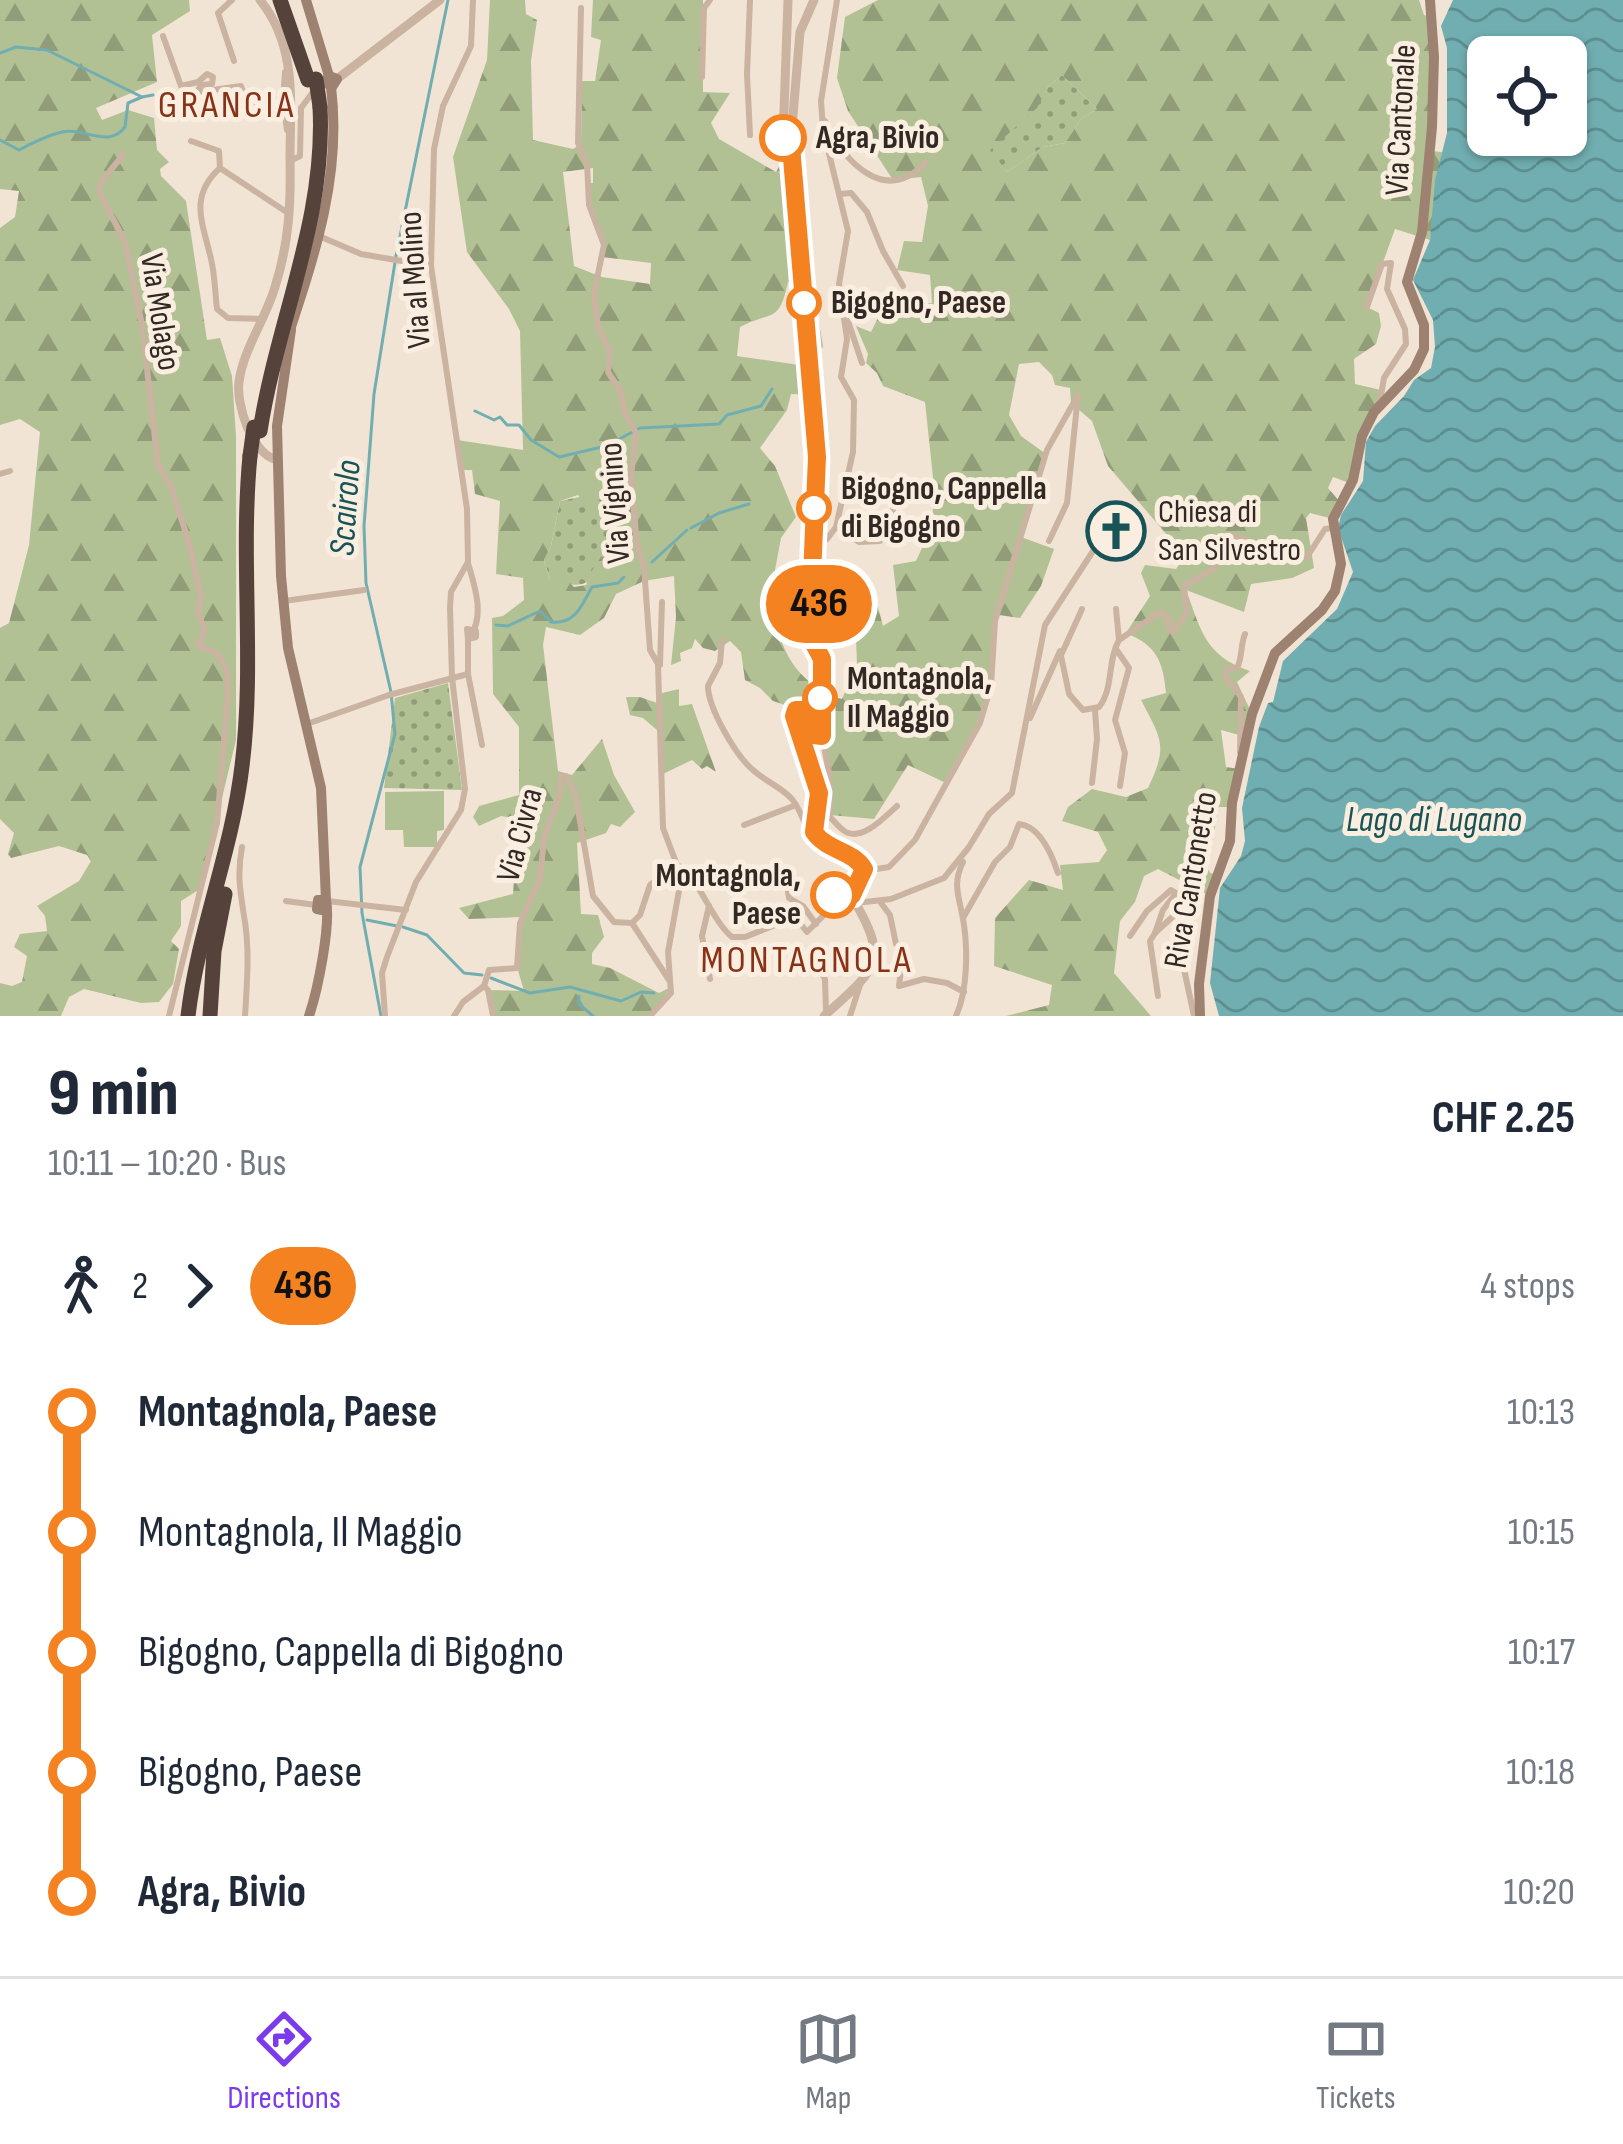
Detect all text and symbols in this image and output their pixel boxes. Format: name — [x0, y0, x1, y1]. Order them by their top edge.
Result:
map controls — [1467, 36, 1587, 156]
button: locate — [1467, 36, 1587, 156]
street label: Via Cantonale — [1377, 43, 1425, 197]
district label: GRANCIA — [158, 82, 296, 129]
marker: Agra, Bivio — [761, 116, 805, 160]
place label: Agra, Bivio — [815, 118, 939, 158]
street label: Via al Molino — [390, 210, 440, 350]
street label: Via Molago — [131, 251, 189, 373]
place label: Bigogno, Paese — [831, 283, 1006, 323]
marker: Bigogno, Paese — [788, 287, 820, 319]
street label: Via Vignino — [591, 441, 639, 565]
water label: Scairolo — [321, 458, 371, 557]
place label: Bigogno, Cappella di Bigogno — [841, 469, 1047, 547]
marker: Bigogno, Cappella di Bigogno — [798, 492, 830, 524]
place label: Chiesa di San Silvestro — [1158, 492, 1301, 570]
church icon: Chiesa di San Silvestro — [1085, 500, 1147, 562]
line badge: 436 — [750, 565, 888, 643]
text: 436 — [790, 578, 848, 629]
place label: Montagnola, Il Maggio — [847, 659, 992, 737]
marker: Montagnola, Il Maggio — [804, 682, 836, 714]
street label: Via Civra — [488, 784, 552, 886]
street label: Riva Cantonetto — [1156, 789, 1226, 971]
water label: Lago di Lugano — [1346, 799, 1522, 842]
place label: Montagnola, Paese — [656, 856, 801, 934]
marker: Montagnola, Paese — [812, 873, 856, 917]
district label: MONTAGNOLA — [700, 937, 914, 984]
text: 9 min — [48, 1055, 179, 1134]
text: CHF 2.25 — [1432, 1091, 1575, 1146]
text: 10:11 – 10:20 · Bus — [48, 1140, 287, 1187]
icon: walk — [48, 1253, 114, 1319]
icon: forward — [166, 1253, 232, 1319]
text: 436 — [274, 1260, 332, 1311]
text: 2 — [132, 1263, 148, 1310]
text: 4 stops — [1481, 1263, 1575, 1310]
text: Montagnola, Paese — [138, 1385, 437, 1440]
text: 10:13 — [1507, 1389, 1575, 1436]
text: Montagnola, Il Maggio — [138, 1505, 463, 1560]
text: 10:15 — [1508, 1509, 1575, 1556]
text: Bigogno, Cappella di Bigogno — [138, 1625, 564, 1680]
text: 10:17 — [1508, 1629, 1575, 1676]
text: Bigogno, Paese — [138, 1745, 362, 1800]
text: 10:18 — [1506, 1749, 1575, 1796]
text: Agra, Bivio — [138, 1865, 306, 1920]
text: 10:20 — [1504, 1869, 1575, 1916]
tab: Directions — [227, 2006, 341, 2118]
tab: Map — [795, 2006, 861, 2118]
tab: Tickets — [1316, 2006, 1396, 2118]

